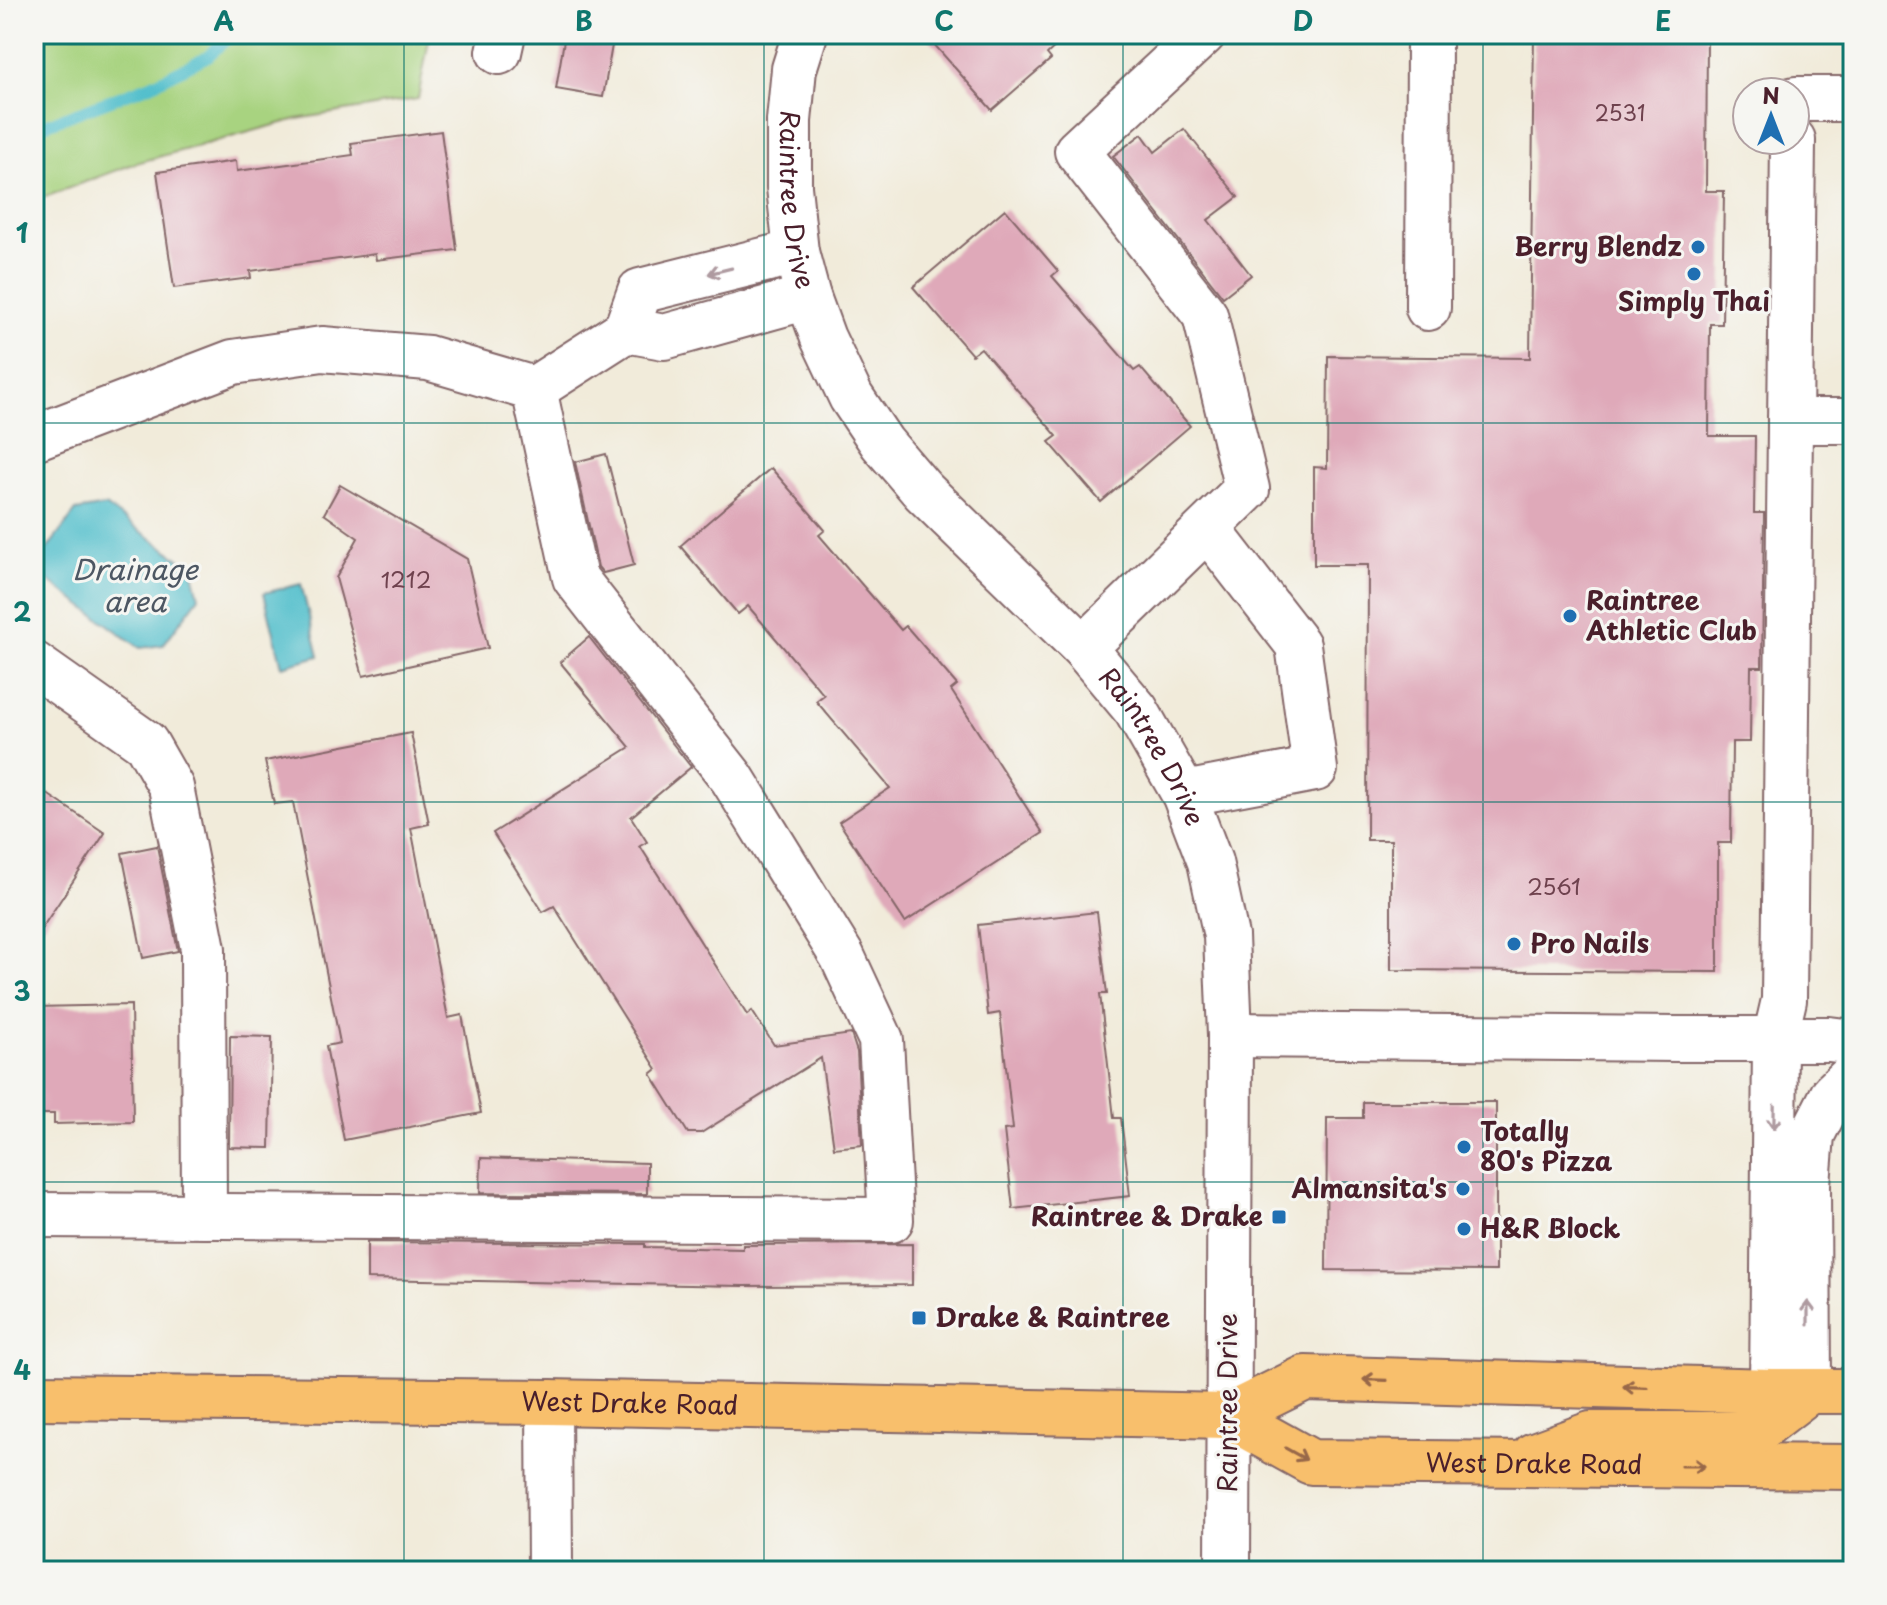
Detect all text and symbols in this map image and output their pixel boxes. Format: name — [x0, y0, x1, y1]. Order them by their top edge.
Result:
text: A — [214, 1, 234, 40]
text: B — [575, 1, 593, 40]
text: C — [934, 1, 954, 40]
text: D — [1293, 1, 1313, 40]
text: E — [1655, 1, 1671, 40]
north arrow — [1731, 76, 1811, 156]
text: N — [1762, 78, 1780, 111]
house number: 2531 — [1595, 95, 1646, 128]
street label: Raintree Drive — [770, 109, 826, 293]
text: 1 — [16, 213, 28, 252]
place label: Berry Blendz — [1514, 226, 1682, 265]
marker: Berry Blendz — [1689, 238, 1707, 256]
one-way arrow — [708, 264, 734, 279]
marker: Simply Thai — [1685, 265, 1703, 283]
place label: Simply Thai — [1618, 281, 1770, 320]
water label: Drainage area — [72, 547, 200, 622]
house number: 1212 — [381, 562, 431, 595]
place label: Raintree Athletic Club — [1585, 580, 1757, 649]
text: 2 — [13, 592, 31, 631]
marker: Raintree Athletic Club — [1561, 607, 1579, 625]
street label: Raintree Drive — [1090, 658, 1215, 831]
house number: 2561 — [1527, 869, 1581, 902]
place label: Pro Nails — [1530, 923, 1649, 962]
marker: Pro Nails — [1505, 935, 1523, 953]
text: 3 — [13, 971, 31, 1010]
one-way arrow — [1766, 1103, 1782, 1130]
place label: Totally 80's Pizza — [1480, 1111, 1613, 1180]
marker: Totally 80's Pizza — [1455, 1138, 1473, 1156]
place label: Almansita's — [1292, 1168, 1447, 1207]
marker: Almansita's — [1454, 1180, 1472, 1198]
place label: Raintree & Drake — [1031, 1196, 1263, 1235]
marker: Raintree & Drake — [1270, 1208, 1288, 1226]
place label: H&R Block — [1480, 1208, 1620, 1247]
marker: H&R Block — [1455, 1220, 1473, 1238]
place label: Drake & Raintree — [935, 1297, 1170, 1336]
one-way arrow — [1800, 1300, 1816, 1327]
marker: Drake & Raintree — [910, 1309, 928, 1327]
street label: Raintree Drive — [1207, 1313, 1246, 1493]
text: 4 — [13, 1350, 31, 1389]
one-way arrow — [1362, 1372, 1389, 1387]
one-way arrow — [1622, 1379, 1649, 1395]
street label: West Drake Road — [521, 1381, 739, 1424]
street label: West Drake Road — [1425, 1442, 1643, 1483]
one-way arrow — [1283, 1446, 1307, 1462]
one-way arrow — [1679, 1458, 1706, 1474]

